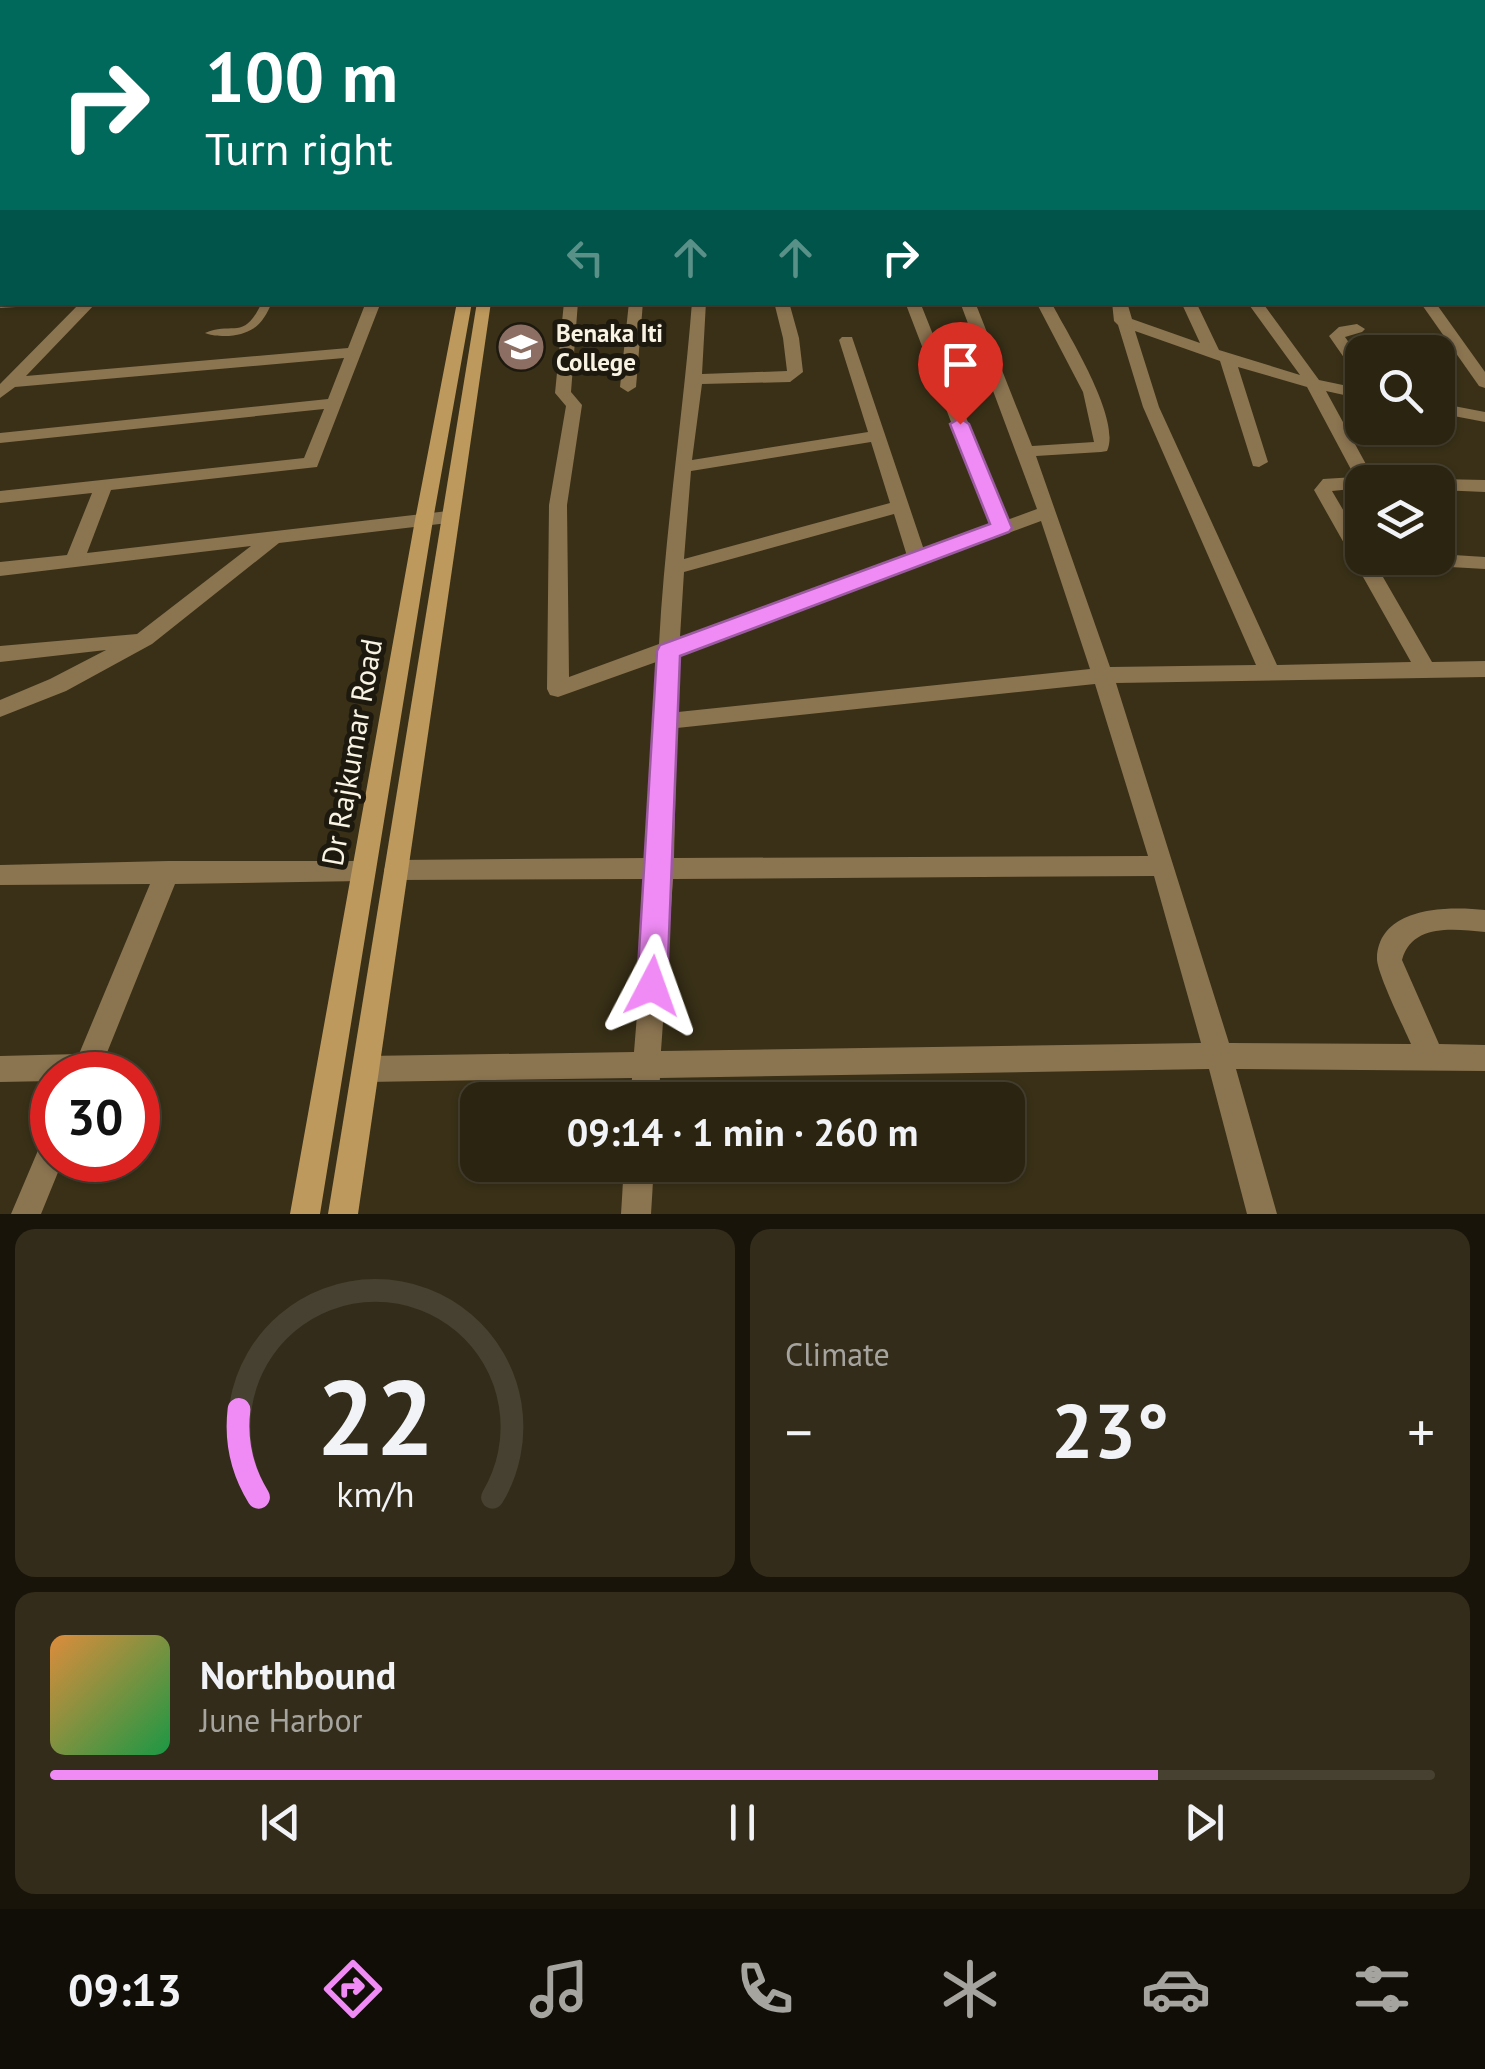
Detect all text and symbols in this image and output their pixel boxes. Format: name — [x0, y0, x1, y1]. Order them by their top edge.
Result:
text: 100 m — [205, 31, 398, 121]
icon: right — [40, 40, 170, 170]
text: Turn right — [205, 119, 393, 177]
icon: left — [558, 230, 613, 285]
icon: ahead — [663, 230, 718, 285]
icon: ahead — [768, 230, 823, 285]
icon: right — [873, 230, 928, 285]
place label: Benaka Iti College — [556, 317, 663, 378]
school or university icon: Benaka Iti College — [495, 321, 547, 373]
pin — [918, 322, 1003, 425]
map controls — [1345, 335, 1455, 575]
button: search — [1345, 335, 1455, 445]
icon: arrive — [933, 337, 988, 392]
button: layers — [1345, 465, 1455, 575]
street label: Dr Rajkumar Road — [312, 635, 390, 869]
position arrow — [600, 934, 704, 1038]
speed limit sign: 30 — [30, 1052, 160, 1182]
text: 09:14 · 1 min · 260 m — [567, 1107, 918, 1156]
text: Climate — [785, 1333, 890, 1375]
text: 22 — [316, 1349, 434, 1484]
text: 23° — [1051, 1382, 1169, 1479]
text: − — [785, 1396, 813, 1467]
text: + — [1407, 1396, 1435, 1467]
text: km/h — [336, 1471, 414, 1517]
text: Northbound — [200, 1650, 396, 1699]
text: June Harbor — [200, 1699, 362, 1741]
icon: previous — [253, 1795, 308, 1850]
icon: pause — [715, 1795, 770, 1850]
icon: next — [1177, 1795, 1232, 1850]
icon: directions — [318, 1954, 388, 2024]
icon: music — [524, 1954, 594, 2024]
icon: phone — [730, 1954, 800, 2024]
icon: climate — [935, 1954, 1005, 2024]
icon: car — [1141, 1954, 1211, 2024]
icon: filters — [1347, 1954, 1417, 2024]
text: 09:13 — [68, 1960, 182, 2018]

